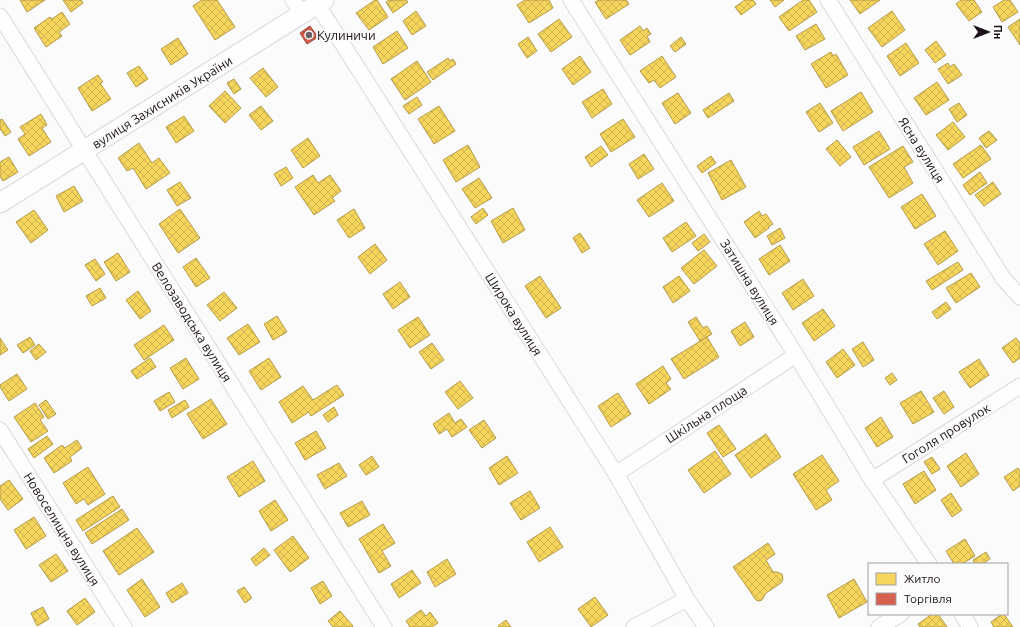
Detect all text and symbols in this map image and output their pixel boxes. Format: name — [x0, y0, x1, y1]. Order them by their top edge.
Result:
north arrow — [968, 12, 1008, 52]
text: Пн — [992, 25, 1004, 39]
place label: Кулиничи — [317, 28, 376, 42]
marker: Кулиничи — [304, 30, 314, 40]
street label: вулиця Захисників України — [89, 53, 235, 151]
street label: Ясна вулиця — [896, 115, 948, 185]
street label: Затишна вулиця — [718, 237, 782, 327]
street label: Велозаводська вулиця — [149, 260, 235, 384]
street label: Широка вулиця — [483, 270, 545, 358]
street label: Шкільна площа — [663, 383, 749, 445]
street label: Гоголя провулок — [899, 400, 993, 466]
street label: Новоселищна вулиця — [21, 470, 103, 588]
legend — [868, 563, 1008, 615]
text: Житло — [904, 572, 941, 585]
text: Торгівля — [904, 592, 952, 605]

